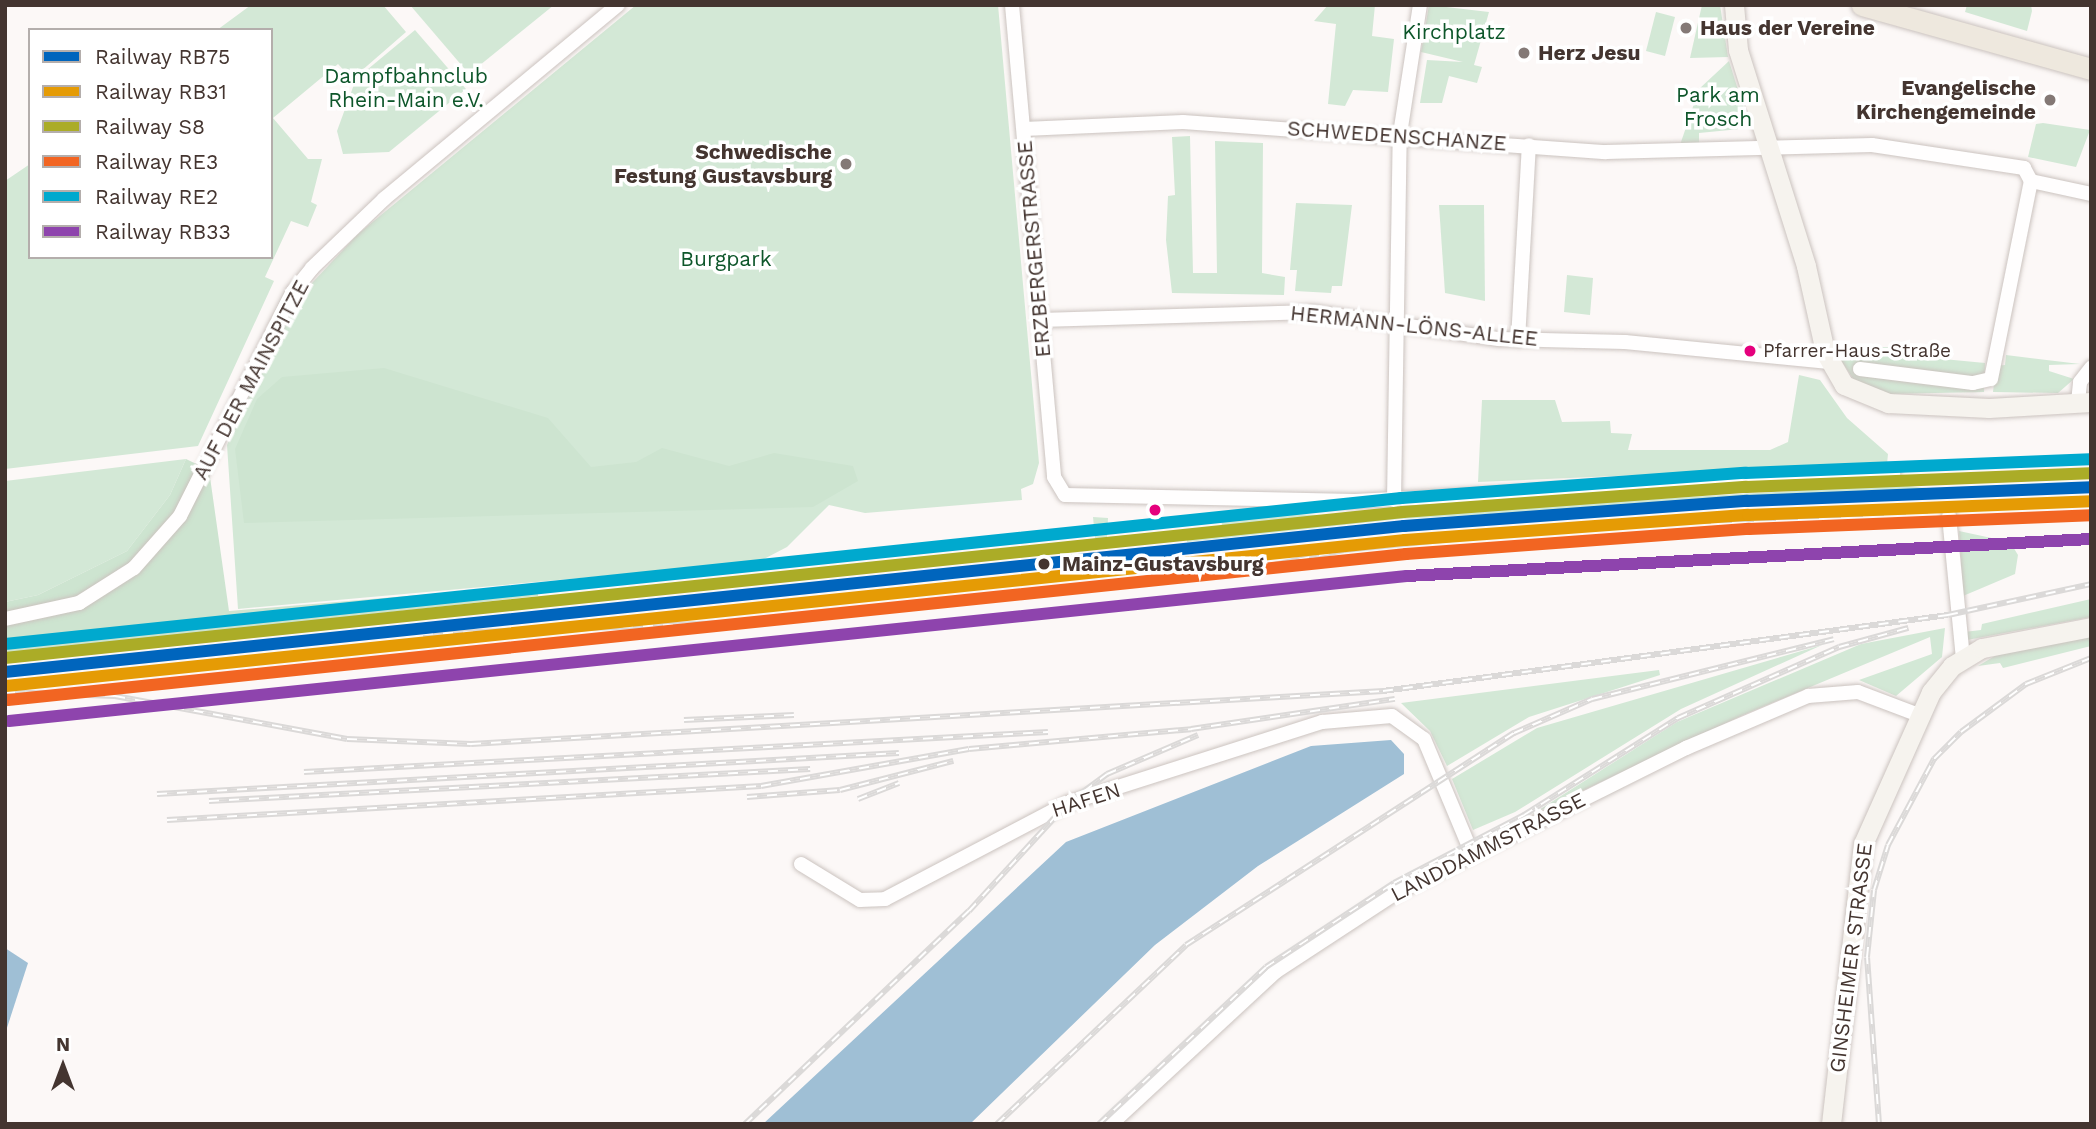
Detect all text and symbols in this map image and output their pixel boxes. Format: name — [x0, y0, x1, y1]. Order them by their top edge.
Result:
place label: Haus der Vereine — [1700, 15, 1876, 41]
park label: Kirchplatz — [1402, 19, 1506, 45]
marker: Haus der Vereine — [1678, 20, 1694, 36]
legend — [28, 28, 273, 259]
place label: Herz Jesu — [1538, 40, 1641, 66]
text: Railway RB75 — [95, 44, 230, 69]
marker: Herz Jesu — [1516, 45, 1532, 61]
park label: Dampfbahnclub Rhein-Main e.V. — [324, 63, 488, 113]
place label: Evangelische Kirchengemeinde — [1856, 75, 2036, 125]
text: Railway RB31 — [95, 79, 227, 104]
park label: Park am Frosch — [1676, 82, 1760, 132]
marker: Evangelische Kirchengemeinde — [2042, 92, 2058, 108]
text: Railway S8 — [95, 114, 205, 139]
street label: SCHWEDENSCHANZE — [1286, 116, 1508, 156]
place label: Schwedische Festung Gustavsburg — [614, 139, 832, 189]
street label: ERZBERGERSTRASSE — [1012, 140, 1056, 358]
text: Railway RE3 — [95, 149, 218, 174]
marker: Schwedische Festung Gustavsburg — [838, 156, 854, 172]
text: Railway RE2 — [95, 184, 218, 209]
text: Railway RB33 — [95, 219, 231, 244]
park label: Burgpark — [680, 246, 772, 272]
street label: AUF DER MAINSPITZE — [187, 276, 315, 484]
street label: HERMANN-LÖNS-ALLEE — [1289, 300, 1539, 352]
place label: Pfarrer-Haus-Straße — [1763, 340, 1951, 362]
marker: Pfarrer-Haus-Straße — [1743, 344, 1757, 358]
unlabelled marker — [1148, 503, 1162, 517]
place label: Mainz-Gustavsburg — [1062, 551, 1264, 577]
marker: Mainz-Gustavsburg — [1032, 552, 1056, 576]
street label: HAFEN — [1048, 777, 1124, 823]
street label: LANDDAMMSTRASSE — [1387, 787, 1589, 907]
street label: GINSHEIMER STRASSE — [1824, 842, 1878, 1074]
north arrow — [28, 1031, 98, 1101]
text: N — [56, 1033, 70, 1056]

